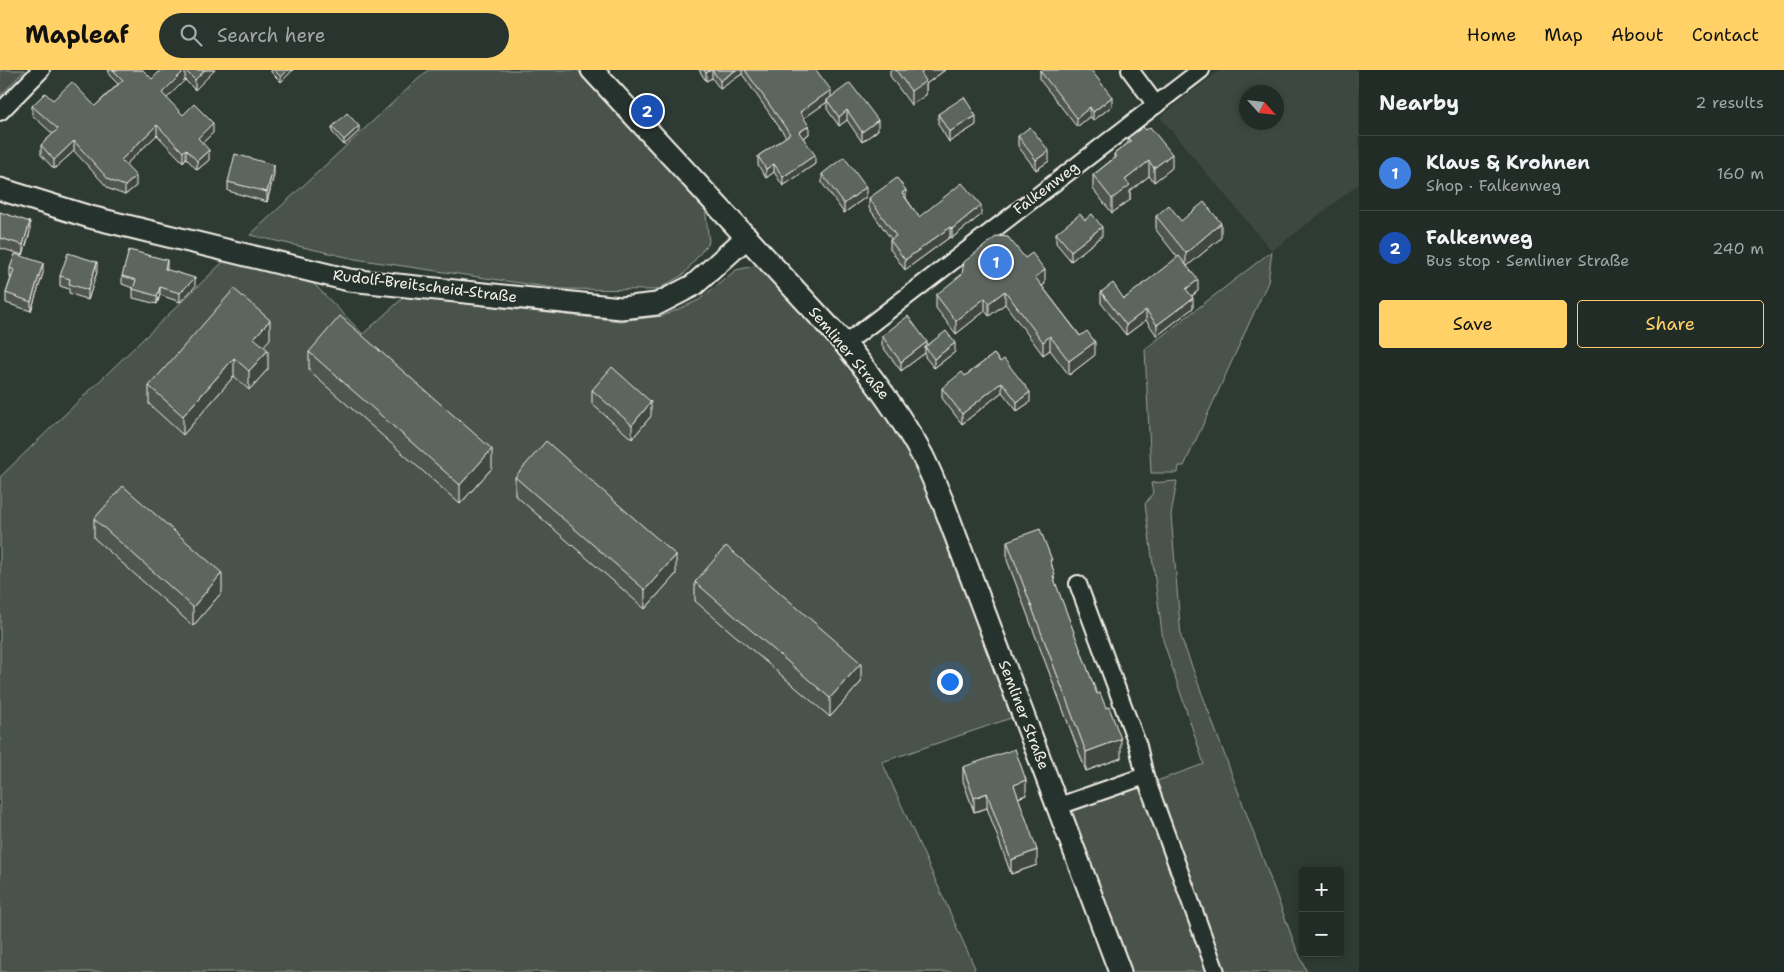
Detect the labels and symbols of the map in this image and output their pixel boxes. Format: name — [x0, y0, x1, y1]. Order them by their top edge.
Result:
north arrow — [1239, 85, 1284, 130]
pin: 2 — [631, 92, 663, 130]
street label: Falkenweg — [1009, 157, 1083, 219]
pin: 1 — [980, 243, 1012, 281]
street label: Rudolf-Breitscheid-Straße — [332, 265, 518, 307]
street label: Semliner Straße — [804, 302, 894, 404]
street label: Semliner Straße — [994, 657, 1054, 773]
your location — [937, 669, 963, 695]

